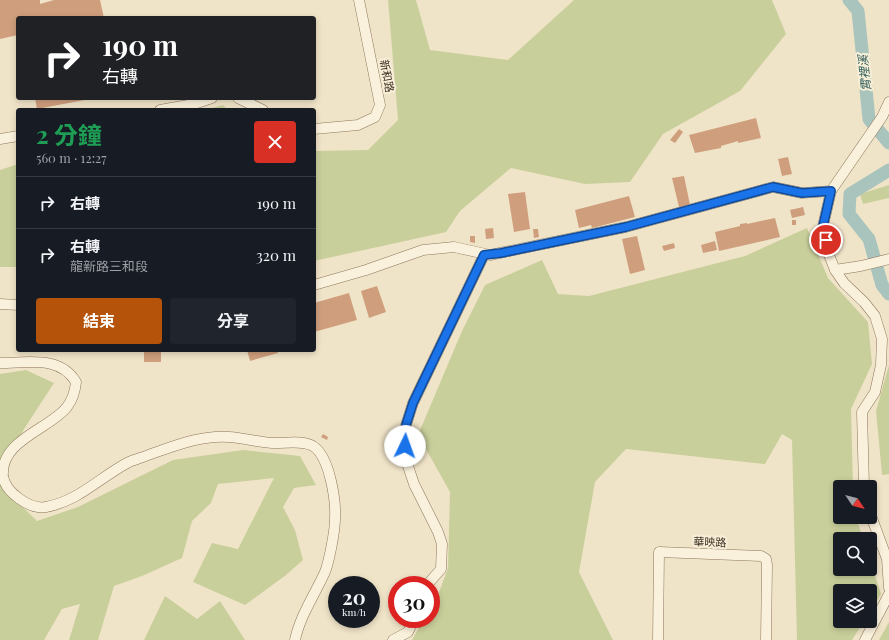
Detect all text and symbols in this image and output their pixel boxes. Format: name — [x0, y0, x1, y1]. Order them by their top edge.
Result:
text: 190 m — [102, 26, 178, 63]
icon: right — [36, 32, 88, 84]
water label: 霄裡溪 — [854, 52, 874, 92]
street label: 新和路 — [377, 58, 398, 94]
text: 右轉 — [102, 64, 138, 88]
text: 2 分鐘 — [36, 118, 102, 150]
button: close — [254, 121, 296, 163]
text: 560 m · 12:27 — [36, 149, 107, 166]
icon: right — [36, 192, 58, 214]
text: 右轉 — [70, 193, 100, 213]
text: 190 m — [257, 193, 296, 213]
pin — [809, 223, 843, 257]
icon: arrive — [815, 229, 837, 251]
text: 右轉 — [70, 236, 100, 256]
icon: right — [36, 244, 58, 266]
text: 320 m — [256, 245, 296, 265]
text: 龍新路三和段 — [70, 257, 148, 274]
button: 結束 — [36, 298, 162, 344]
button: 分享 — [170, 298, 296, 344]
position arrow — [384, 425, 426, 467]
north arrow — [833, 480, 877, 524]
map controls — [833, 480, 877, 628]
button: search — [833, 532, 877, 576]
street label: 華映路 — [693, 533, 727, 550]
speed limit sign: 30 — [388, 576, 440, 628]
text: 20 — [342, 583, 366, 610]
button: layers — [833, 584, 877, 628]
text: km/h — [342, 605, 366, 619]

